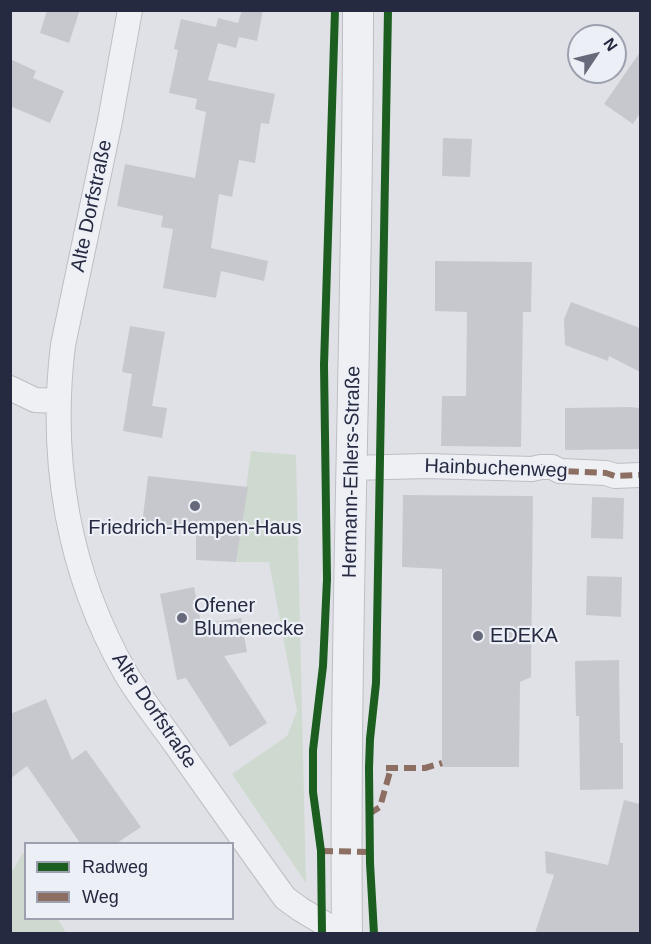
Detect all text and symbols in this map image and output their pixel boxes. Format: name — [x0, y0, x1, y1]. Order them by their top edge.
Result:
north arrow — [567, 24, 627, 84]
text: N — [600, 35, 621, 54]
street label: Alte Dorfstraße — [66, 138, 118, 274]
street label: Hermann-Ehlers-Straße — [338, 366, 366, 578]
street label: Hainbuchenweg — [424, 455, 568, 483]
marker: Friedrich-Hempen-Haus — [188, 499, 202, 513]
place label: Friedrich-Hempen-Haus — [88, 516, 302, 540]
place label: Ofener Blumenecke — [194, 594, 304, 641]
marker: Ofener Blumenecke — [175, 611, 189, 625]
place label: EDEKA — [490, 624, 558, 648]
marker: EDEKA — [471, 629, 485, 643]
street label: Alte Dorfstraße — [106, 649, 202, 773]
legend — [24, 842, 234, 920]
text: Radweg — [82, 857, 148, 877]
text: Weg — [82, 887, 119, 907]

